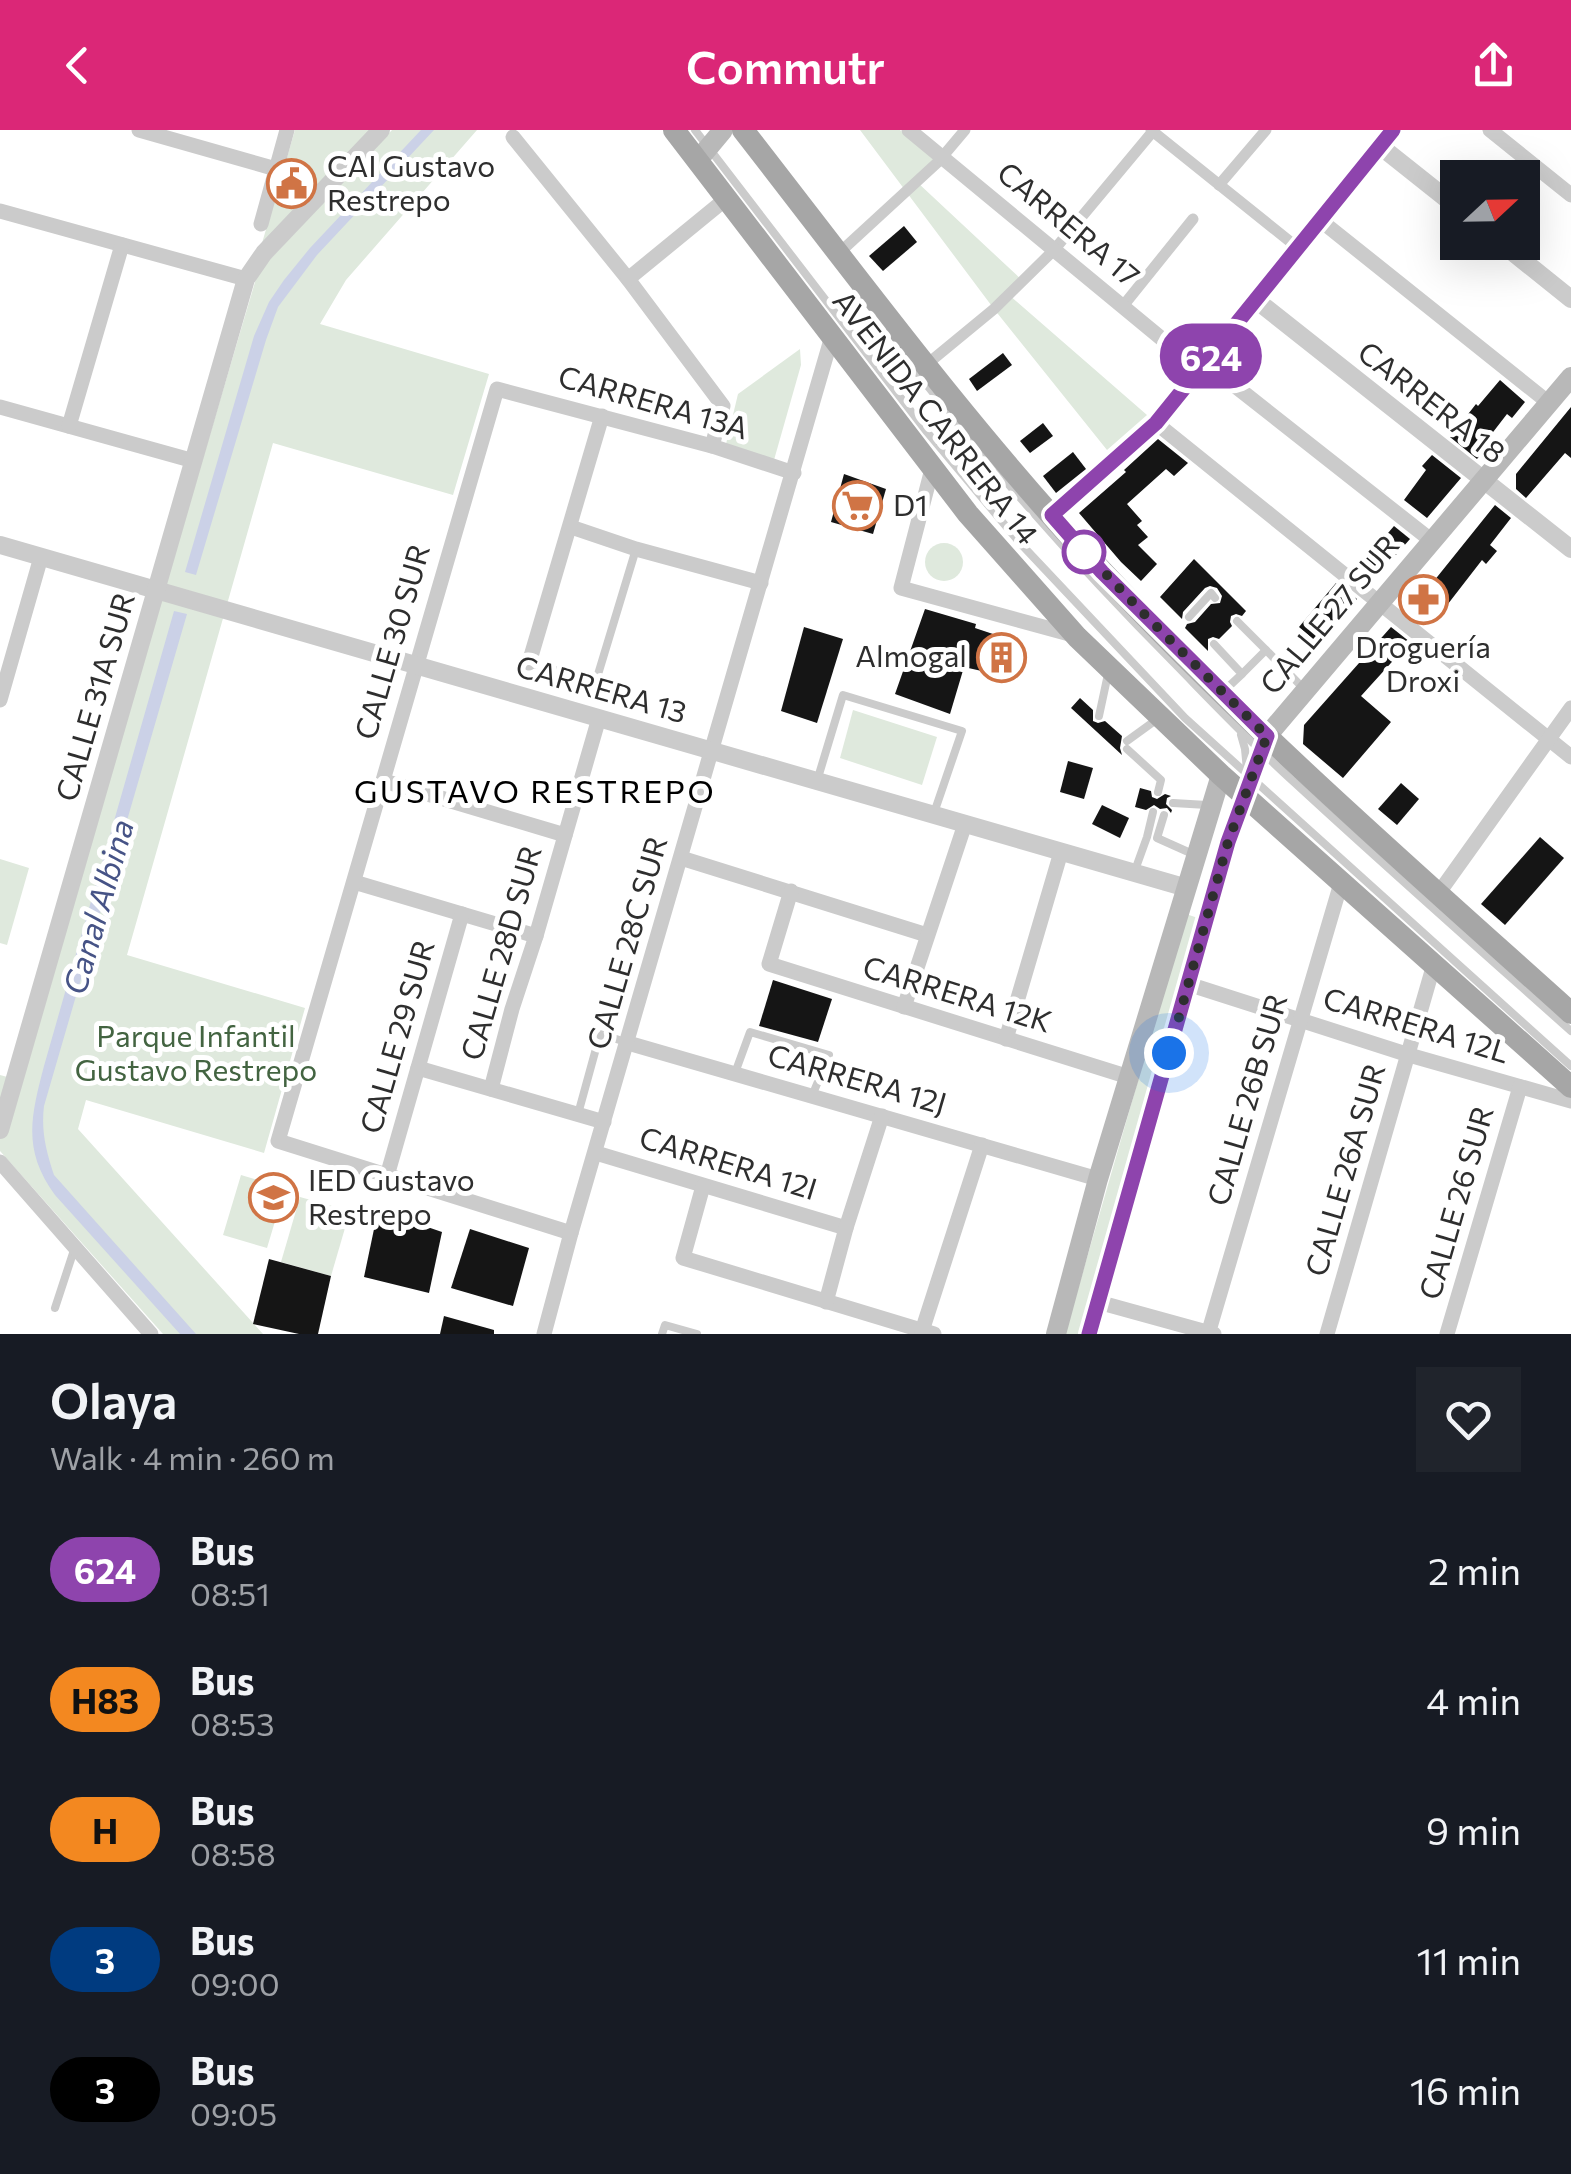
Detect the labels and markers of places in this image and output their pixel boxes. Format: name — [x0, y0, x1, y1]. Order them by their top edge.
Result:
place label: CAI Gustavo Restrepo — [327, 146, 495, 217]
public building icon: CAI Gustavo Restrepo — [266, 158, 318, 210]
supermarket icon: D1 — [832, 480, 884, 532]
place label: D1 — [893, 485, 928, 522]
unlabelled marker — [1063, 531, 1105, 573]
pharmacy icon: Droguería Droxi — [1397, 573, 1449, 625]
place label: Droguería Droxi — [1355, 627, 1491, 698]
building icon: Almogal — [976, 631, 1028, 683]
place label: Almogal — [855, 636, 967, 673]
place label: IED Gustavo Restrepo — [308, 1160, 475, 1231]
school or university icon: IED Gustavo Restrepo — [247, 1172, 299, 1224]

